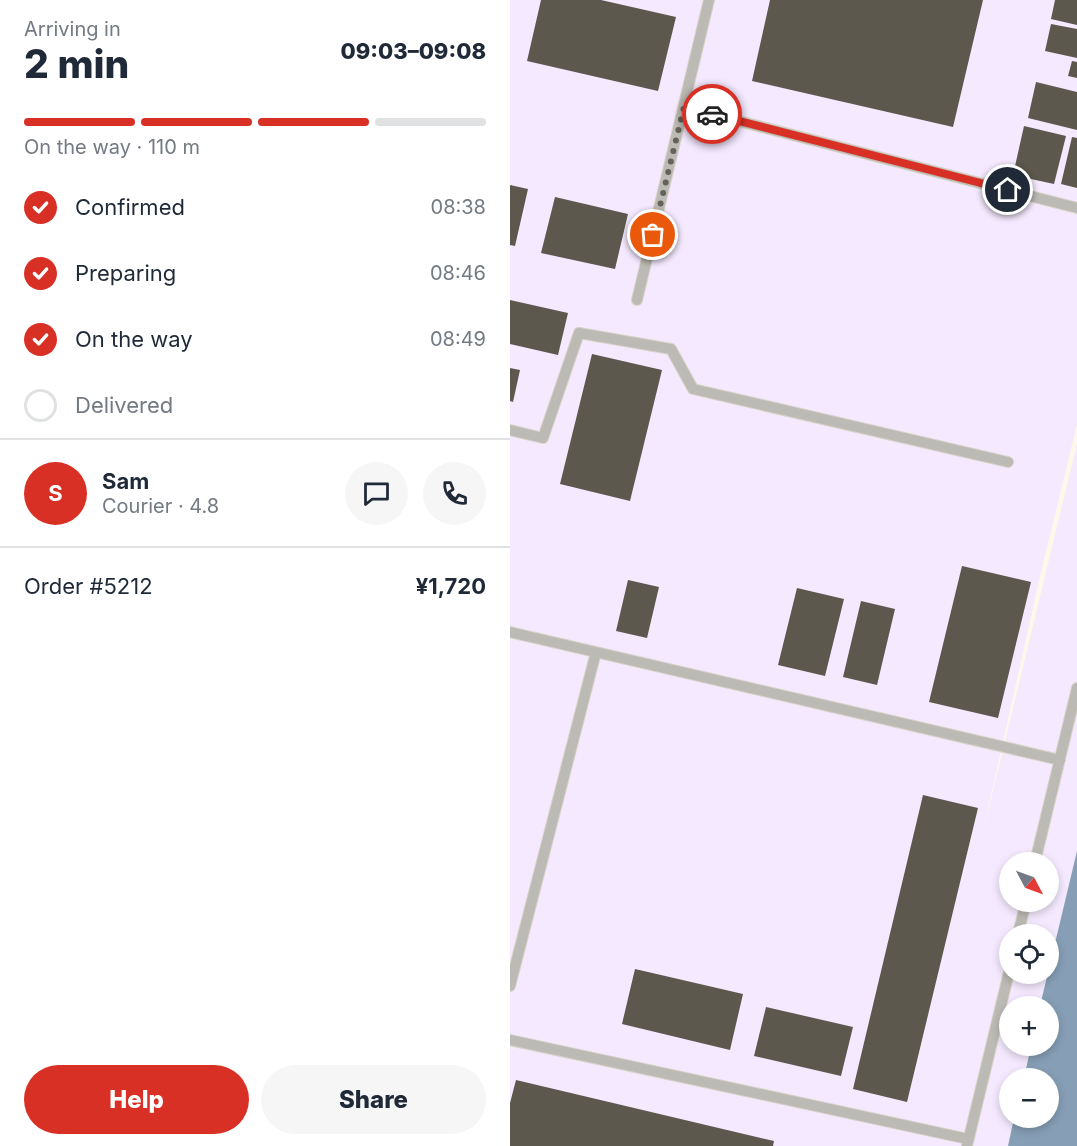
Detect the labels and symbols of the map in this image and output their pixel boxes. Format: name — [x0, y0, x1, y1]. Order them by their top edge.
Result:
courier — [682, 84, 742, 144]
pin — [982, 164, 1033, 215]
pin — [627, 209, 678, 260]
north arrow — [999, 852, 1059, 912]

